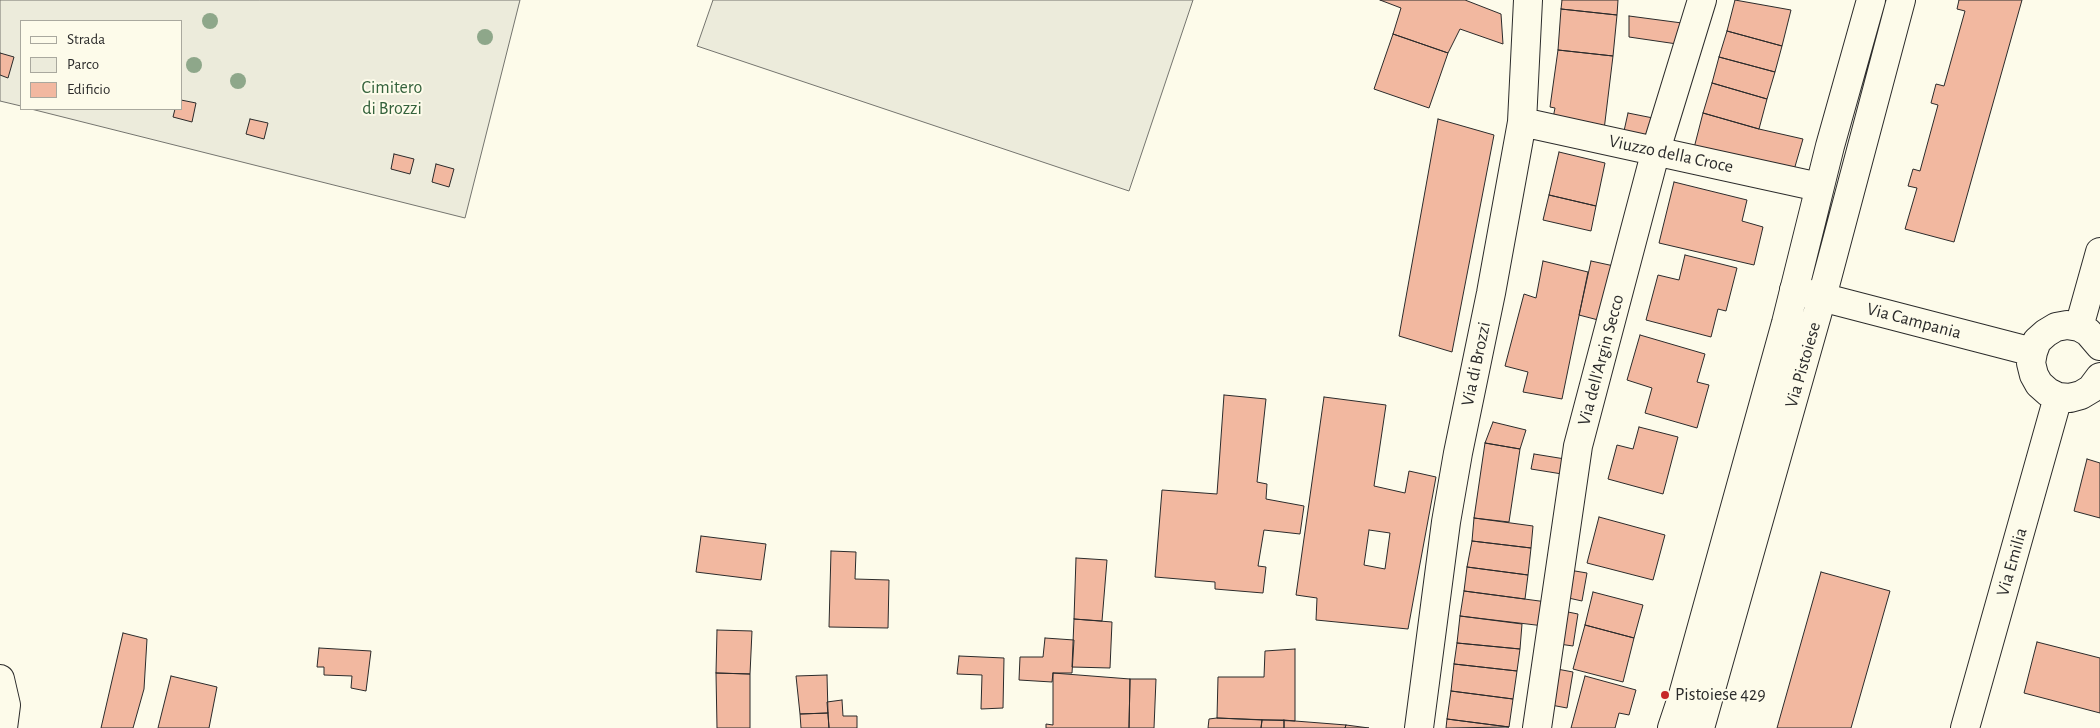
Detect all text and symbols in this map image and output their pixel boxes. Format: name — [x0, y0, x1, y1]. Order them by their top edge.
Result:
legend — [20, 20, 182, 110]
text: Strada — [67, 32, 105, 47]
text: Parco — [67, 57, 99, 72]
park label: Cimitero di Brozzi — [362, 77, 422, 120]
text: Edificio — [67, 82, 110, 97]
street label: Viuzzo della Croce — [1607, 130, 1735, 178]
street label: Via dell'Argin Secco — [1573, 292, 1629, 428]
street label: Via Campania — [1864, 298, 1964, 344]
street label: Via di Brozzi — [1457, 320, 1495, 408]
street label: Via Pistoiese — [1780, 320, 1826, 410]
street label: Via Emilia — [1992, 525, 2032, 599]
place label: Pistoiese 429 — [1675, 684, 1766, 706]
marker: Pistoiese 429 — [1659, 689, 1671, 701]

